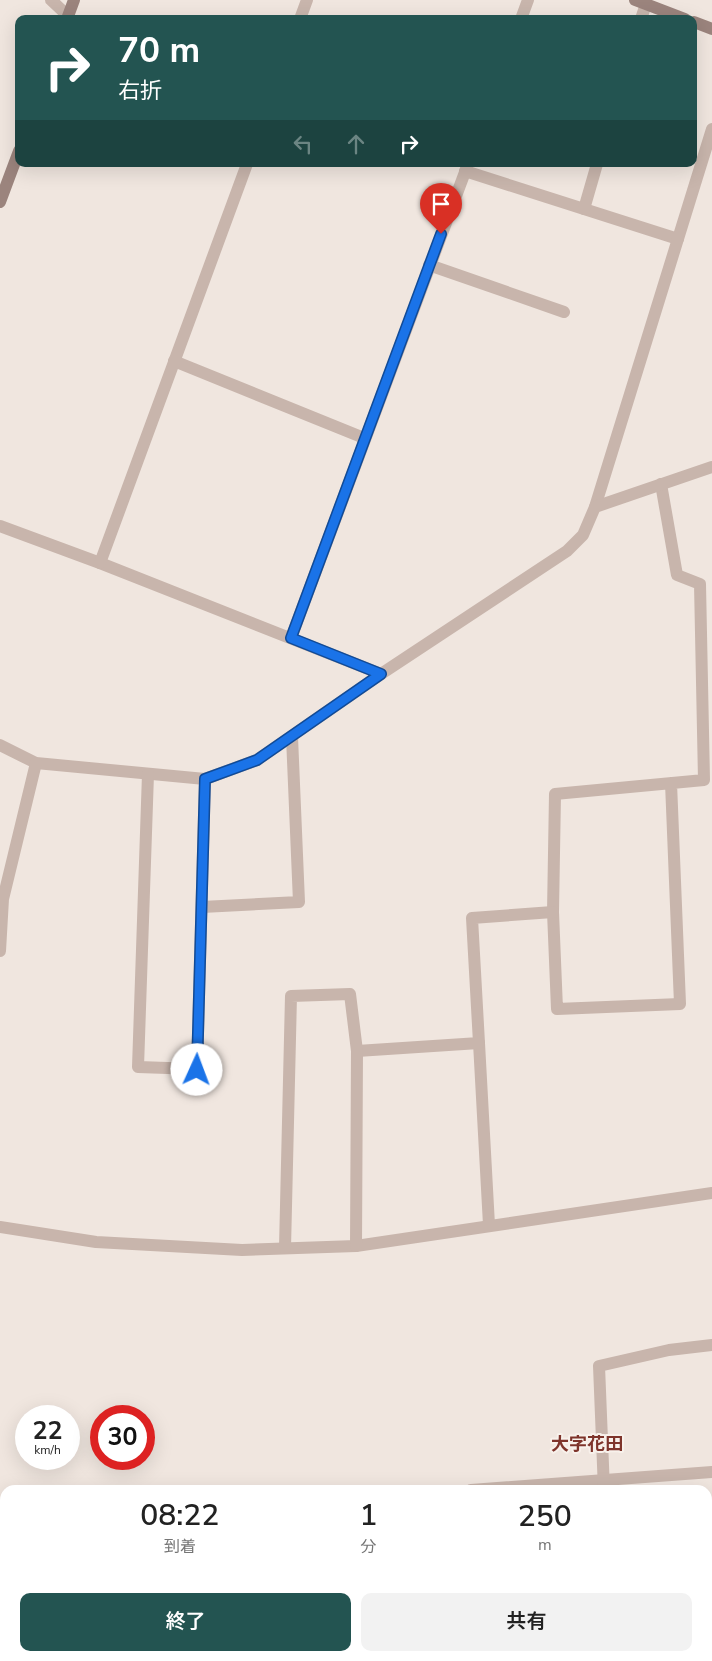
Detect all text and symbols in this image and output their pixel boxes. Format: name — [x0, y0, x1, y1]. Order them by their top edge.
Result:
text: 70 m — [118, 27, 200, 74]
icon: right — [35, 35, 100, 100]
text: 右折 — [118, 76, 162, 106]
icon: left — [289, 130, 317, 158]
icon: ahead — [342, 130, 370, 158]
icon: right — [395, 130, 423, 158]
pin — [420, 183, 462, 234]
icon: arrive — [427, 190, 455, 218]
position arrow — [170, 1043, 222, 1095]
speed limit sign: 30 — [90, 1405, 155, 1470]
text: 22 — [32, 1414, 63, 1448]
district label: 大字花田 — [551, 1432, 623, 1456]
text: km/h — [34, 1442, 61, 1458]
text: 08:22 — [140, 1495, 219, 1536]
text: 1 — [360, 1495, 378, 1536]
text: 250 — [518, 1496, 572, 1537]
text: m — [538, 1534, 552, 1556]
text: 到着 — [164, 1536, 196, 1558]
text: 分 — [361, 1536, 377, 1558]
button: 終了 — [20, 1593, 351, 1651]
button: 共有 — [361, 1593, 692, 1651]

